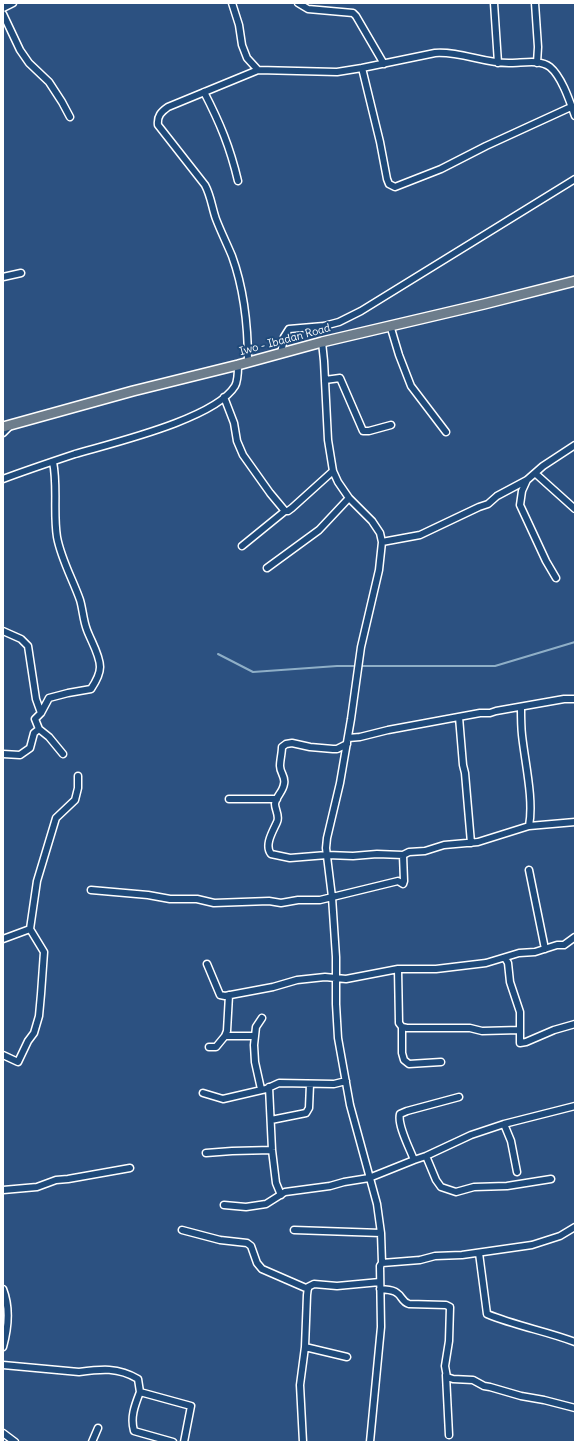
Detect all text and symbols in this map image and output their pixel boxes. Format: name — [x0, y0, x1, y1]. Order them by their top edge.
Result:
street label: Iwo - Ibadan Road — [238, 321, 332, 359]

